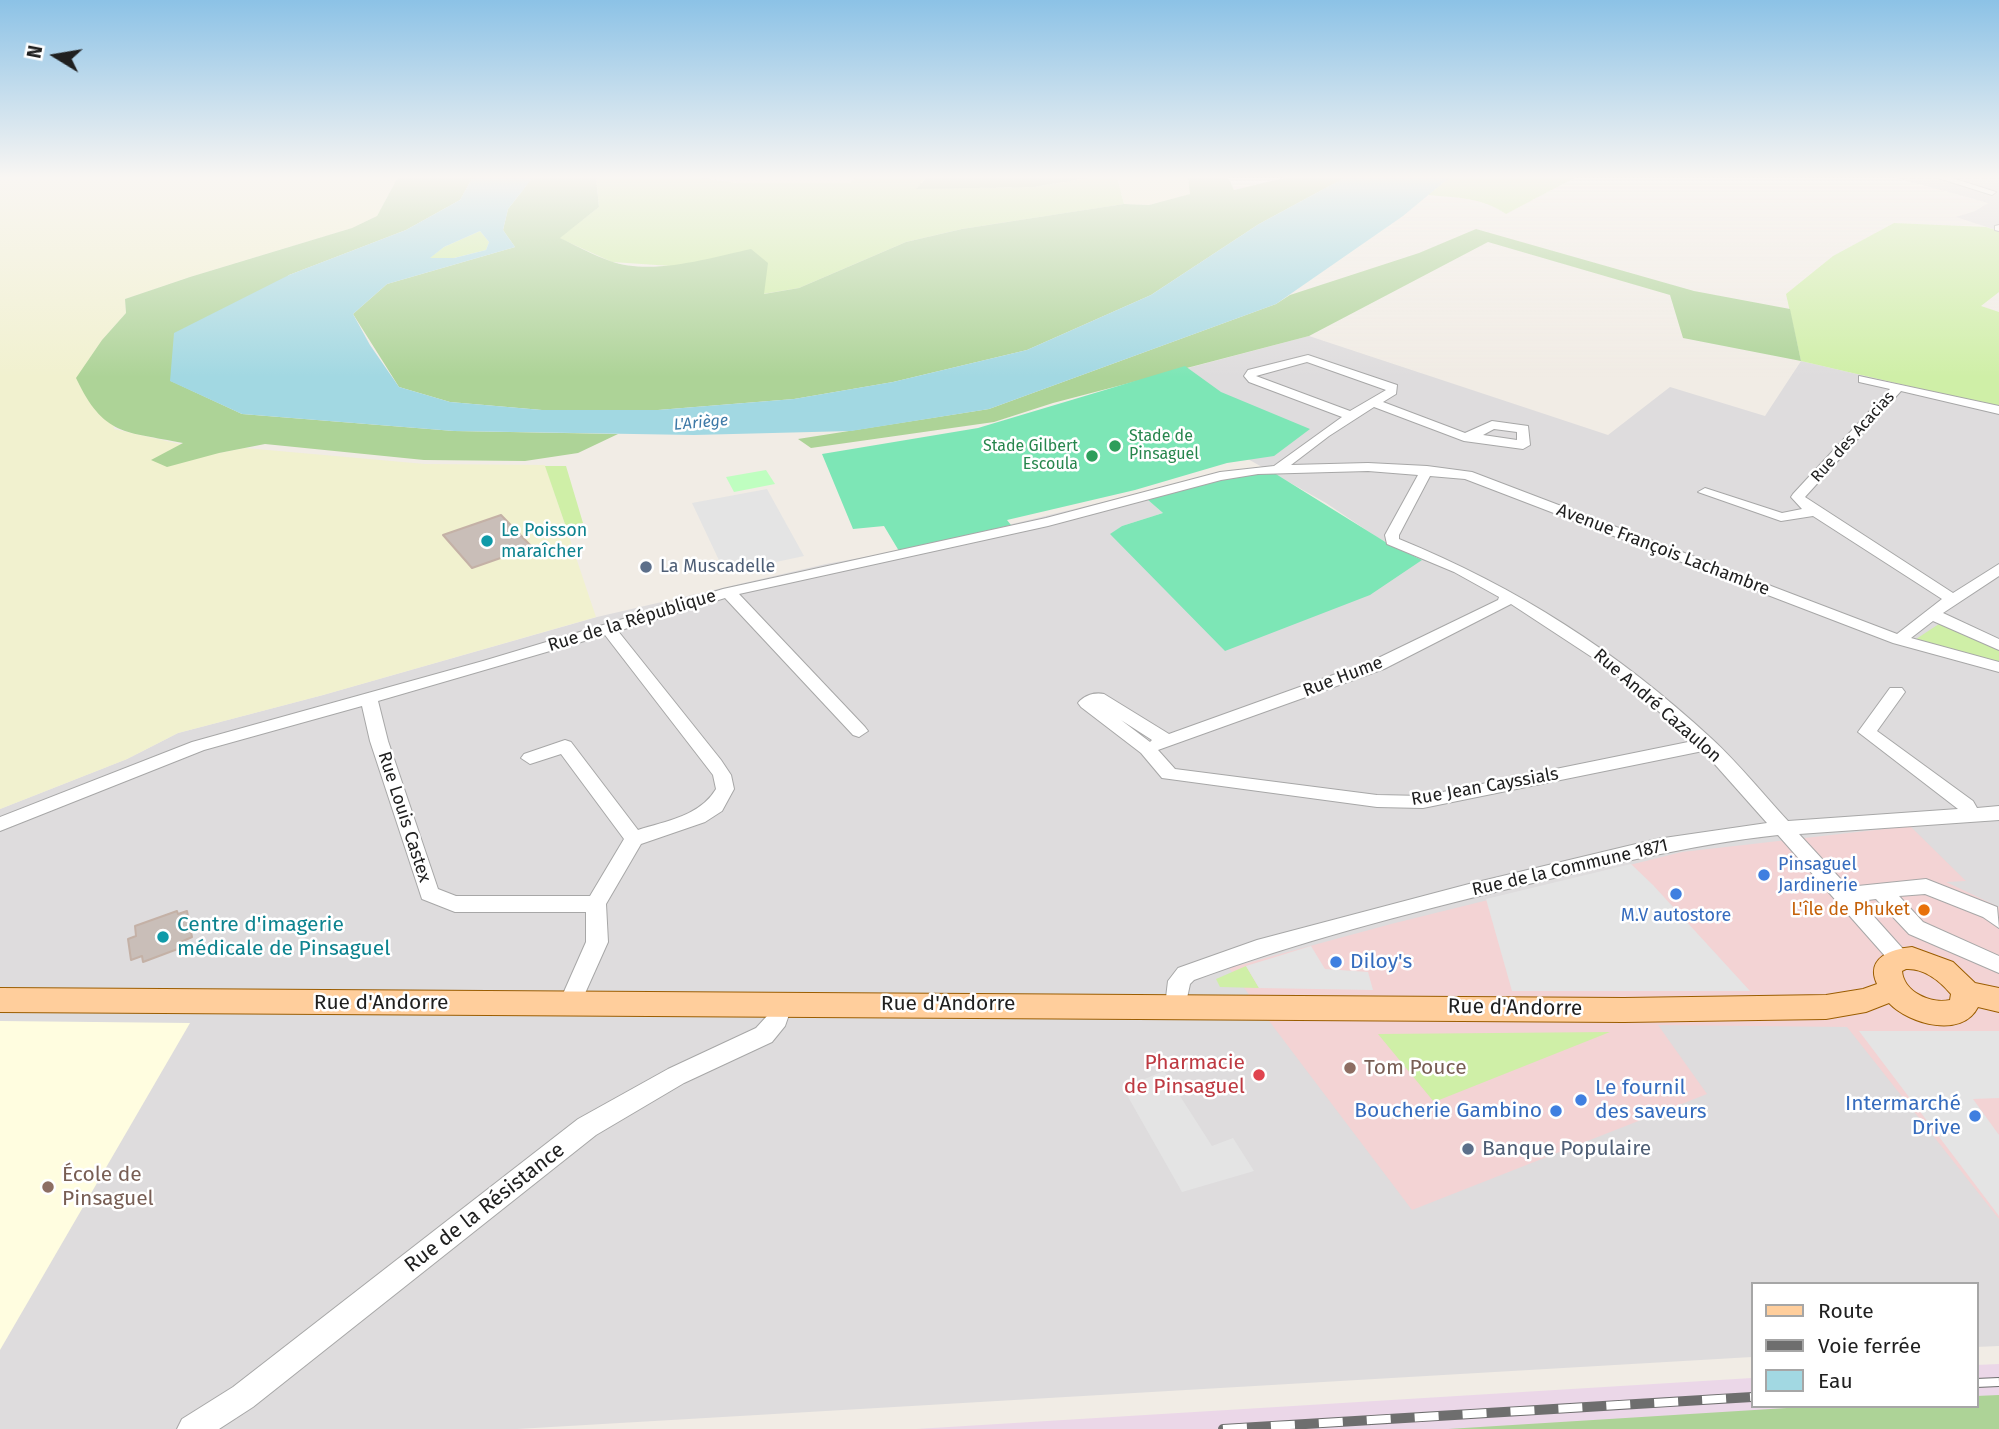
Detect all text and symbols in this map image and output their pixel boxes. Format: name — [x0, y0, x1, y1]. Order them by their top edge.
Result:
north arrow — [21, 21, 91, 91]
text: N — [22, 44, 47, 60]
street label: Rue des Acacias — [1807, 388, 1899, 486]
water label: L'Ariège — [673, 411, 729, 435]
place label: Stade de Pinsaguel — [1129, 427, 1199, 465]
place label: Stade Gilbert Escoula — [983, 437, 1078, 475]
marker: Stade de Pinsaguel — [1107, 438, 1123, 454]
marker: Stade Gilbert Escoula — [1084, 448, 1100, 464]
street label: Avenue François Lachambre — [1554, 499, 1772, 601]
place label: Le Poisson maraîcher — [501, 520, 587, 562]
marker: Le Poisson maraîcher — [479, 533, 495, 549]
place label: La Muscadelle — [660, 556, 775, 578]
marker: La Muscadelle — [638, 559, 654, 575]
street label: Rue de la République — [545, 585, 719, 657]
street label: Rue André Cazaulon — [1589, 645, 1725, 767]
street label: Rue Hume — [1300, 652, 1386, 702]
street label: Rue Louis Castex — [373, 749, 435, 885]
street label: Rue Jean Cayssials — [1410, 763, 1560, 811]
street label: Rue de la Commune 1871 — [1470, 835, 1670, 901]
place label: Pinsaguel Jardinerie — [1778, 854, 1858, 896]
marker: Pinsaguel Jardinerie — [1756, 867, 1772, 883]
marker: M.V autostore — [1668, 886, 1684, 902]
place label: L'île de Phuket — [1791, 899, 1910, 921]
marker: L'île de Phuket — [1916, 902, 1932, 918]
place label: M.V autostore — [1621, 905, 1731, 927]
place label: Centre d'imagerie médicale de Pinsaguel — [177, 912, 390, 962]
marker: Centre d'imagerie médicale de Pinsaguel — [155, 929, 171, 945]
place label: Diloy's — [1350, 949, 1412, 975]
marker: Diloy's — [1328, 954, 1344, 970]
street label: Rue d'Andorre — [314, 990, 448, 1016]
street label: Rue d'Andorre — [881, 991, 1015, 1017]
street label: Rue d'Andorre — [1447, 994, 1583, 1022]
place label: Pharmacie de Pinsaguel — [1124, 1050, 1245, 1100]
place label: Tom Pouce — [1364, 1055, 1467, 1081]
marker: Tom Pouce — [1342, 1060, 1358, 1076]
marker: Pharmacie de Pinsaguel — [1251, 1067, 1267, 1083]
place label: Le fournil des saveurs — [1595, 1075, 1707, 1125]
place label: Intermarché Drive — [1845, 1091, 1961, 1141]
marker: Le fournil des saveurs — [1573, 1092, 1589, 1108]
place label: Boucherie Gambino — [1354, 1098, 1542, 1124]
marker: Boucherie Gambino — [1548, 1103, 1564, 1119]
marker: Intermarché Drive — [1967, 1108, 1983, 1124]
place label: Banque Populaire — [1482, 1136, 1651, 1162]
street label: Rue de la Résistance — [400, 1138, 570, 1278]
marker: Banque Populaire — [1460, 1141, 1476, 1157]
place label: École de Pinsaguel — [62, 1162, 154, 1212]
marker: École de Pinsaguel — [40, 1179, 56, 1195]
legend — [1750, 1282, 1978, 1408]
text: Route — [1818, 1298, 1874, 1324]
text: Voie ferrée — [1818, 1333, 1921, 1359]
text: Eau — [1818, 1368, 1853, 1394]

